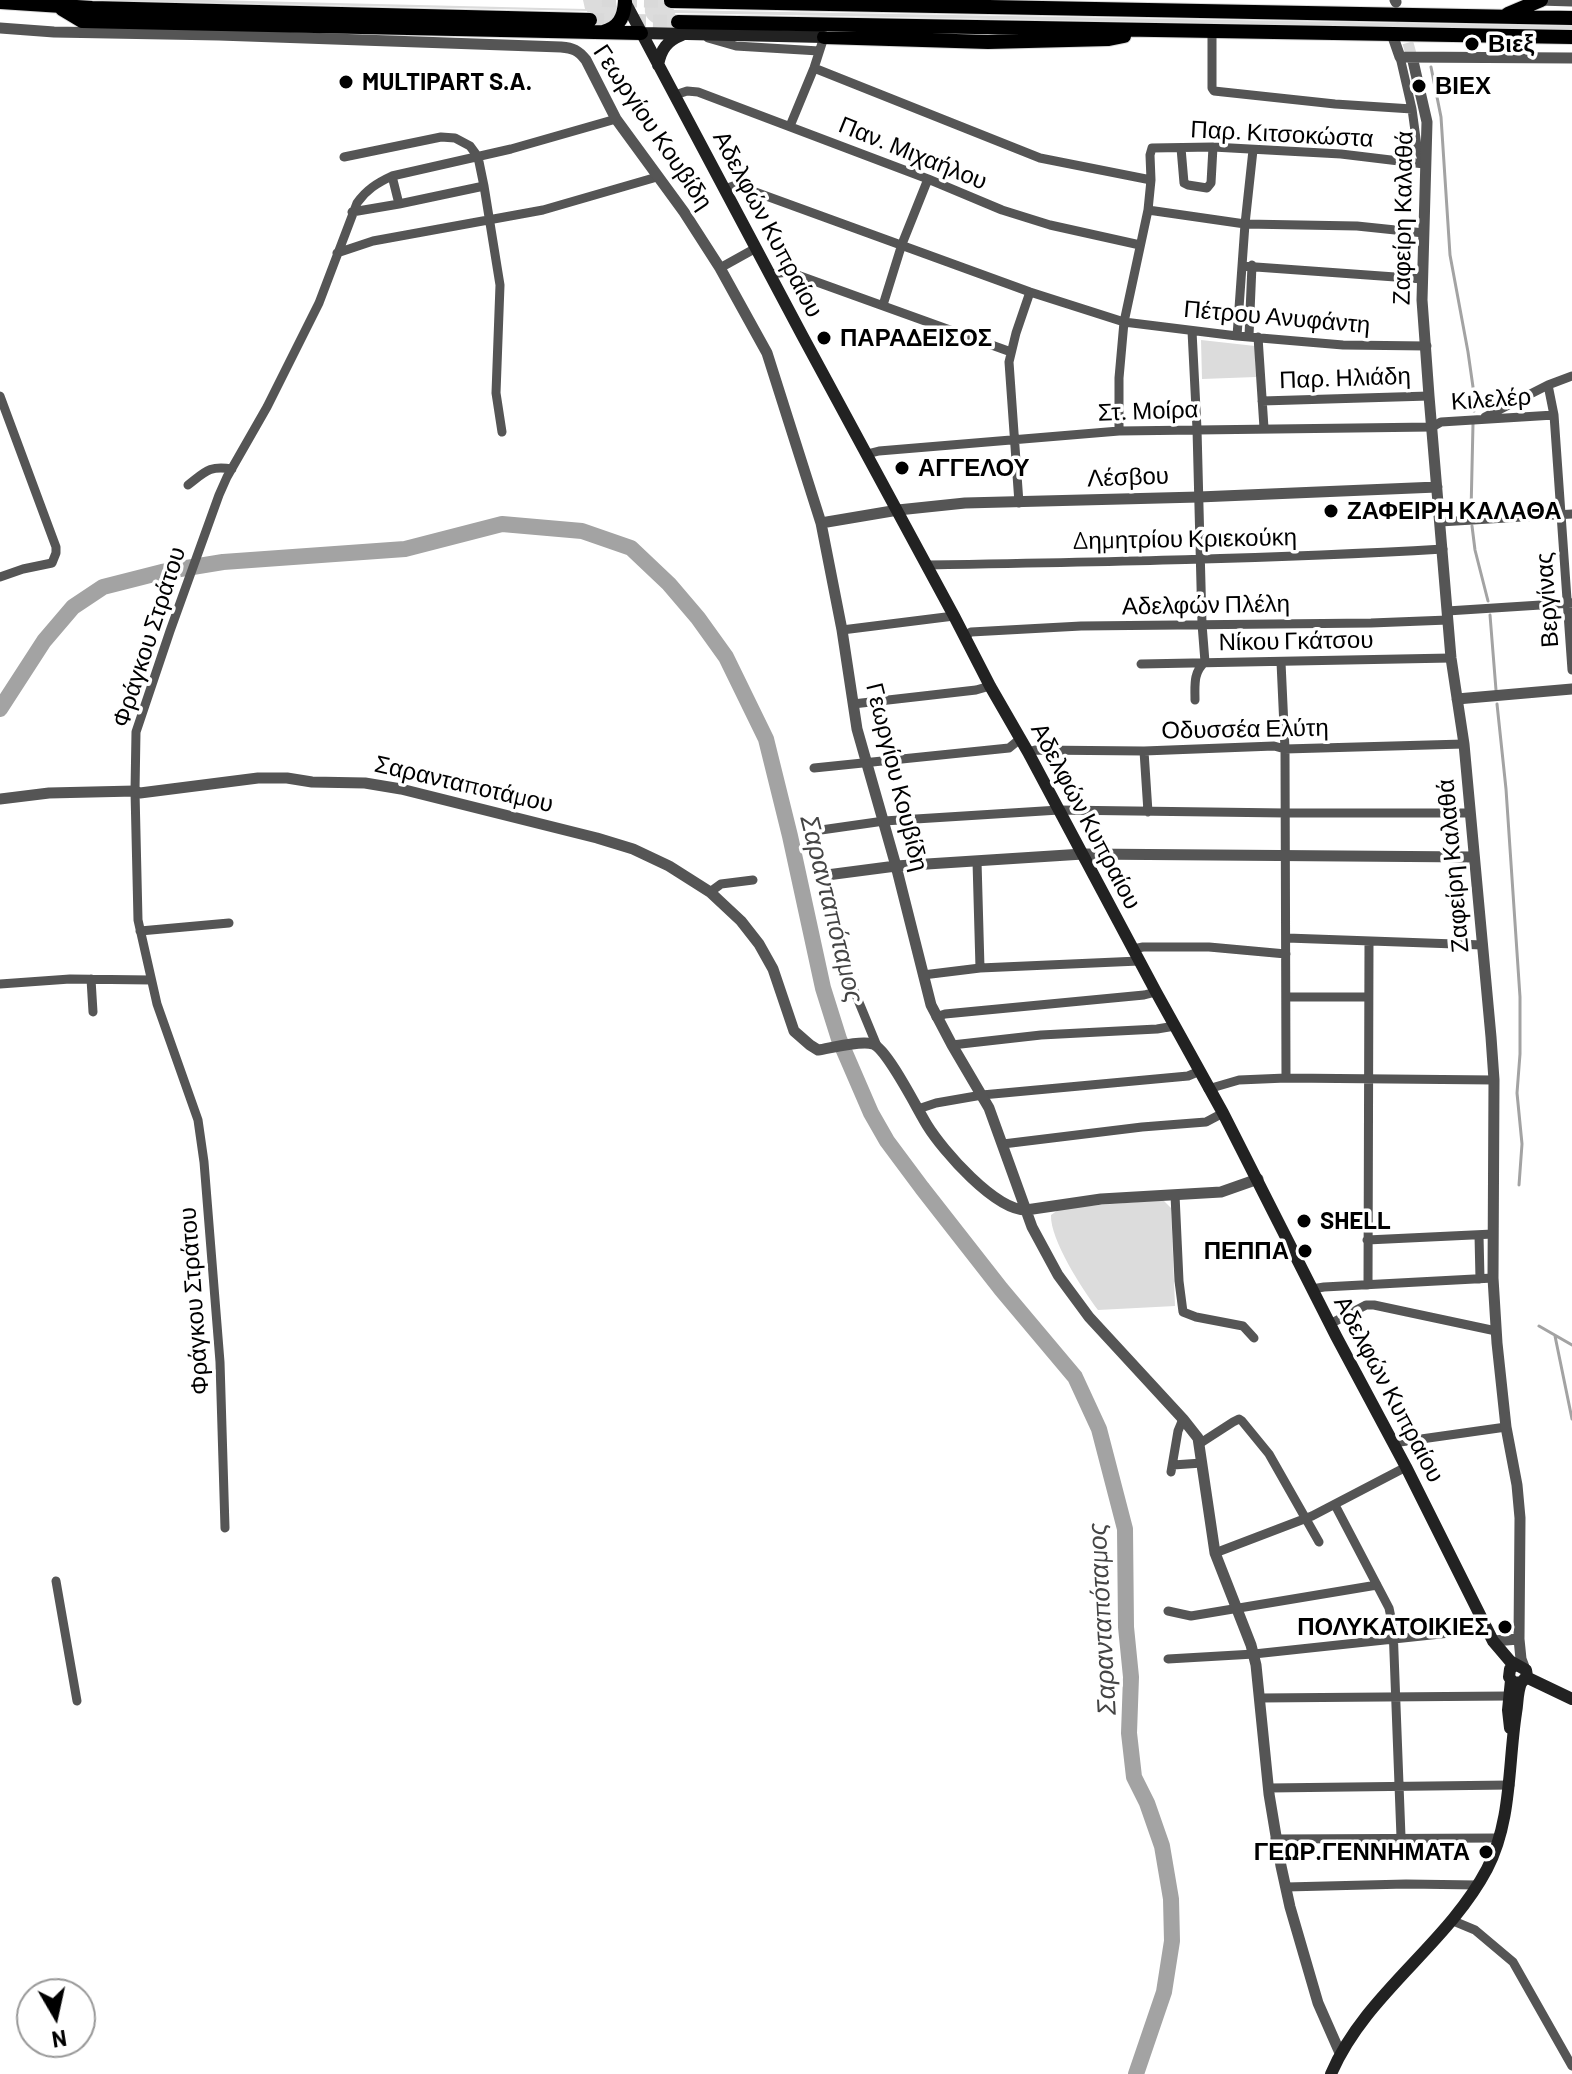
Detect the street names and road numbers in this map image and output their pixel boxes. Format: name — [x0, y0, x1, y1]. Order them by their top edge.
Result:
street label: Γεωργίου Κουβίδη — [587, 39, 719, 215]
street label: Παν. Μιχαήλου — [835, 110, 991, 196]
street label: Παρ. Κιτσοκώστα — [1190, 115, 1374, 153]
street label: Αδελφών Κυπραίου — [707, 126, 829, 322]
street label: Ζαφείρη Καλαθά — [1387, 131, 1419, 305]
street label: Πέτρου Ανυφάντη — [1182, 294, 1372, 340]
street label: Παρ. Ηλιάδη — [1279, 361, 1411, 395]
street label: Κιλελέρ — [1450, 382, 1532, 416]
street label: Στ. Μοίρα — [1097, 395, 1199, 427]
street label: Λέσβου — [1087, 461, 1169, 493]
street label: Δημητρίου Κριεκούκη — [1073, 523, 1297, 555]
street label: Φράγκου Στράτου — [106, 543, 192, 731]
street label: Βεργίνας — [1529, 552, 1565, 648]
street label: Αδελφών Πλέλη — [1122, 589, 1290, 621]
street label: Νίκου Γκάτσου — [1218, 625, 1374, 657]
street label: Γεωργίου Κουβίδη — [860, 680, 934, 874]
street label: Οδυσσέα Ελύτη — [1161, 713, 1329, 745]
street label: Αδελφών Κυπραίου — [1025, 718, 1147, 914]
street label: Σαρανταποτάμου — [372, 749, 556, 819]
street label: Ζαφείρη Καλαθά — [1431, 778, 1475, 954]
street label: Φράγκου Στράτου — [173, 1206, 215, 1396]
street label: Αδελφών Κυπραίου — [1328, 1291, 1450, 1487]

